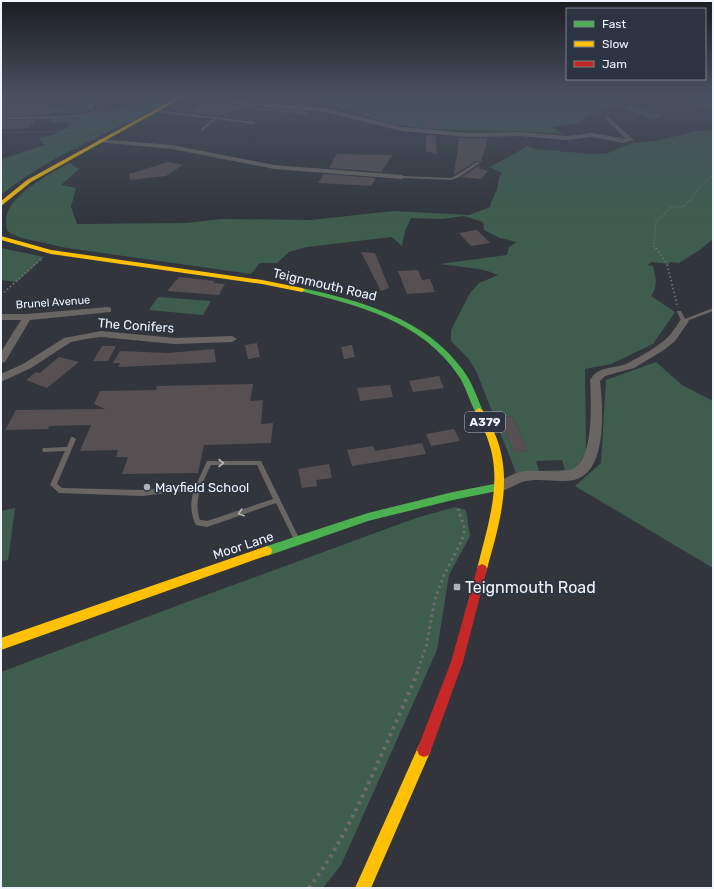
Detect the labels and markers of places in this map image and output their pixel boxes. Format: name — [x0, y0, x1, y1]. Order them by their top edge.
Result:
place label: Mayfield School — [155, 480, 249, 495]
marker: Mayfield School — [142, 482, 152, 492]
place label: Teignmouth Road — [465, 578, 596, 597]
marker: Teignmouth Road — [452, 582, 462, 592]

